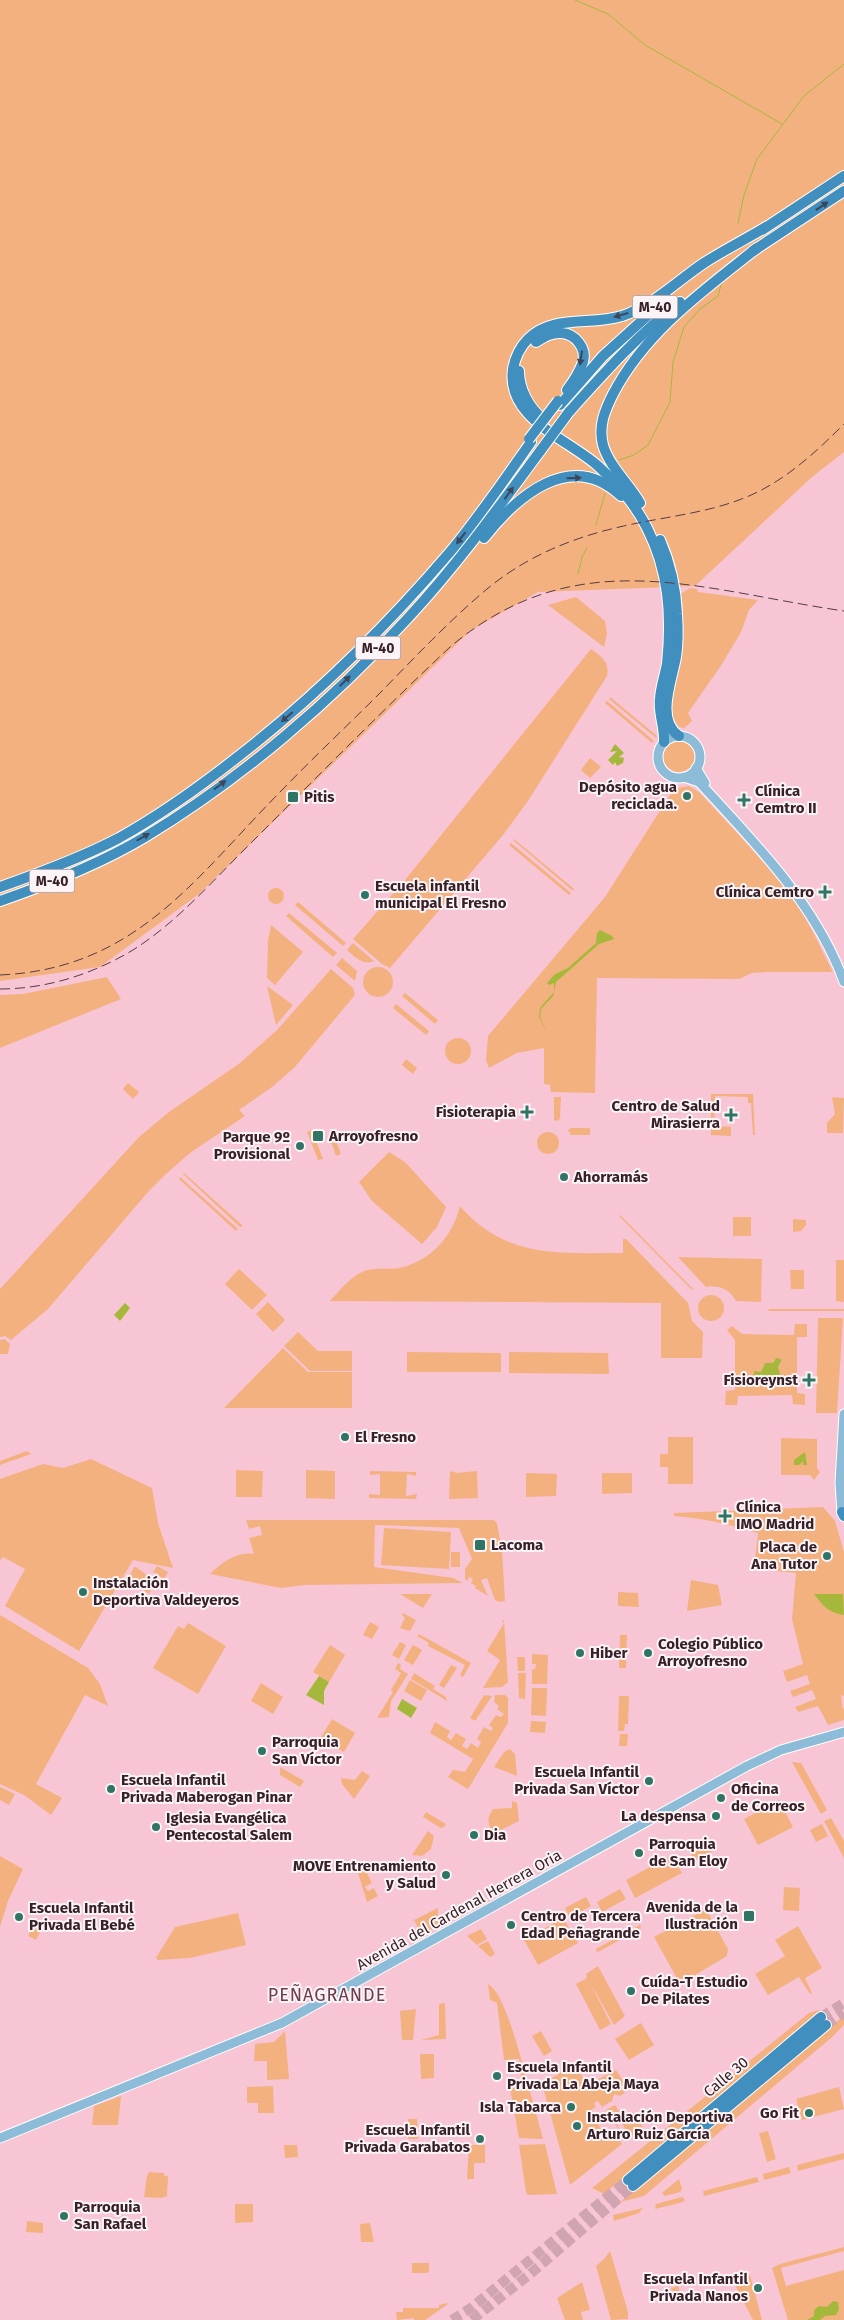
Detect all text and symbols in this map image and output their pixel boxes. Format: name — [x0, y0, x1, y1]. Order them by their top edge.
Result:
one-way arrow — [815, 201, 829, 211]
road number: M-40 — [632, 296, 678, 318]
one-way arrow — [613, 312, 628, 320]
one-way arrow — [577, 351, 585, 367]
one-way arrow — [566, 473, 582, 481]
one-way arrow — [504, 486, 514, 500]
one-way arrow — [455, 531, 466, 544]
road number: M-40 — [356, 636, 400, 660]
one-way arrow — [339, 675, 351, 687]
one-way arrow — [281, 711, 293, 722]
place label: Depósito agua reciclada. — [579, 778, 677, 813]
one-way arrow — [213, 780, 227, 790]
place label: Clínica Cemtro II — [755, 782, 817, 817]
place label: Pitis — [304, 788, 335, 806]
marker: Pitis — [286, 790, 300, 804]
marker: Depósito agua reciclada. — [681, 790, 693, 802]
marker: Clínica Cemtro II — [737, 793, 751, 807]
one-way arrow — [137, 833, 150, 842]
road number: M-40 — [30, 869, 74, 892]
place label: Escuela infantil municipal El Fresno — [375, 877, 507, 912]
place label: Clínica Cemtro — [716, 883, 814, 901]
marker: Clínica Cemtro — [818, 885, 832, 899]
marker: Escuela infantil municipal El Fresno — [359, 889, 371, 901]
place label: Centro de Salud Mirasierra — [612, 1097, 720, 1132]
place label: Fisioterapia — [436, 1103, 516, 1121]
marker: Fisioterapia — [520, 1105, 534, 1119]
marker: Centro de Salud Mirasierra — [724, 1108, 738, 1122]
place label: Arroyofresno — [328, 1127, 419, 1145]
place label: Parque 9º Provisional — [214, 1128, 291, 1163]
marker: Arroyofresno — [311, 1129, 325, 1143]
marker: Parque 9º Provisional — [294, 1140, 306, 1152]
place label: Ahorramás — [573, 1168, 648, 1186]
marker: Ahorramás — [558, 1171, 570, 1183]
place label: Fisioreynst — [723, 1371, 798, 1389]
marker: Fisioreynst — [802, 1373, 816, 1387]
place label: El Fresno — [355, 1428, 416, 1446]
marker: El Fresno — [339, 1431, 351, 1443]
place label: Clínica IMO Madrid — [736, 1498, 814, 1533]
marker: Clínica IMO Madrid — [718, 1509, 732, 1523]
place label: Lacoma — [491, 1536, 543, 1554]
marker: Lacoma — [473, 1538, 487, 1552]
place label: Placa de Ana Tutor — [750, 1538, 818, 1573]
marker: Placa de Ana Tutor — [821, 1550, 833, 1562]
place label: Instalación Deportiva Valdeyeros — [93, 1574, 239, 1609]
marker: Instalación Deportiva Valdeyeros — [77, 1586, 89, 1598]
place label: Colegio Público Arroyofresno — [657, 1635, 763, 1670]
place label: Hiber — [590, 1644, 628, 1662]
marker: Hiber — [574, 1647, 586, 1659]
marker: Colegio Público Arroyofresno — [642, 1647, 654, 1659]
place label: Parroquia San Víctor — [272, 1733, 342, 1768]
marker: Parroquia San Víctor — [256, 1745, 268, 1757]
place label: Escuela Infantil Privada San Víctor — [514, 1763, 640, 1798]
place label: Escuela Infantil Privada Maberogan Pinar — [121, 1771, 293, 1806]
marker: Escuela Infantil Privada San Víctor — [643, 1775, 655, 1787]
place label: Oficina de Correos — [731, 1780, 805, 1815]
marker: Escuela Infantil Privada Maberogan Pinar — [105, 1783, 117, 1795]
marker: Oficina de Correos — [715, 1792, 727, 1804]
place label: La despensa — [621, 1807, 706, 1825]
place label: Iglesia Evangélica Pentecostal Salem — [166, 1809, 292, 1844]
marker: La despensa — [710, 1810, 722, 1822]
marker: Iglesia Evangélica Pentecostal Salem — [150, 1821, 162, 1833]
place label: Dia — [484, 1826, 506, 1844]
marker: Dia — [468, 1829, 480, 1841]
place label: Parroquia de San Eloy — [649, 1835, 728, 1870]
street label: Avenida del Cardenal Herrera Oria — [353, 1846, 565, 1974]
marker: Parroquia de San Eloy — [633, 1847, 645, 1859]
place label: MOVE Entrenamiento y Salud — [293, 1857, 436, 1892]
marker: MOVE Entrenamiento y Salud — [440, 1869, 452, 1881]
place label: Avenida de la Ilustración — [645, 1898, 738, 1933]
place label: Escuela Infantil Privada El Bebé — [29, 1899, 135, 1934]
place label: Centro de Tercera Edad Peñagrande — [521, 1907, 641, 1942]
marker: Avenida de la Ilustración — [742, 1909, 756, 1923]
marker: Escuela Infantil Privada El Bebé — [13, 1911, 25, 1923]
marker: Centro de Tercera Edad Peñagrande — [505, 1919, 517, 1931]
place label: Cuída-T Estudio De Pilates — [641, 1973, 748, 2008]
district label: PEÑAGRANDE — [268, 1983, 386, 2006]
marker: Cuída-T Estudio De Pilates — [625, 1985, 637, 1997]
street label: Calle 30 — [700, 2053, 752, 2101]
place label: Escuela Infantil Privada La Abeja Maya — [507, 2058, 659, 2093]
marker: Escuela Infantil Privada La Abeja Maya — [491, 2070, 503, 2082]
place label: Isla Tabarca — [480, 2098, 561, 2116]
marker: Isla Tabarca — [565, 2101, 577, 2113]
place label: Go Fit — [760, 2104, 799, 2122]
marker: Go Fit — [803, 2107, 815, 2119]
place label: Instalación Deportiva Arturo Ruiz García — [586, 2108, 733, 2143]
marker: Instalación Deportiva Arturo Ruiz García — [571, 2120, 583, 2132]
place label: Escuela Infantil Privada Garabatos — [345, 2121, 471, 2156]
marker: Escuela Infantil Privada Garabatos — [474, 2133, 486, 2145]
place label: Parroquia San Rafael — [74, 2198, 147, 2233]
marker: Parroquia San Rafael — [58, 2210, 70, 2222]
place label: Escuela Infantil Privada Nanos — [644, 2270, 749, 2305]
marker: Escuela Infantil Privada Nanos — [752, 2282, 764, 2294]

